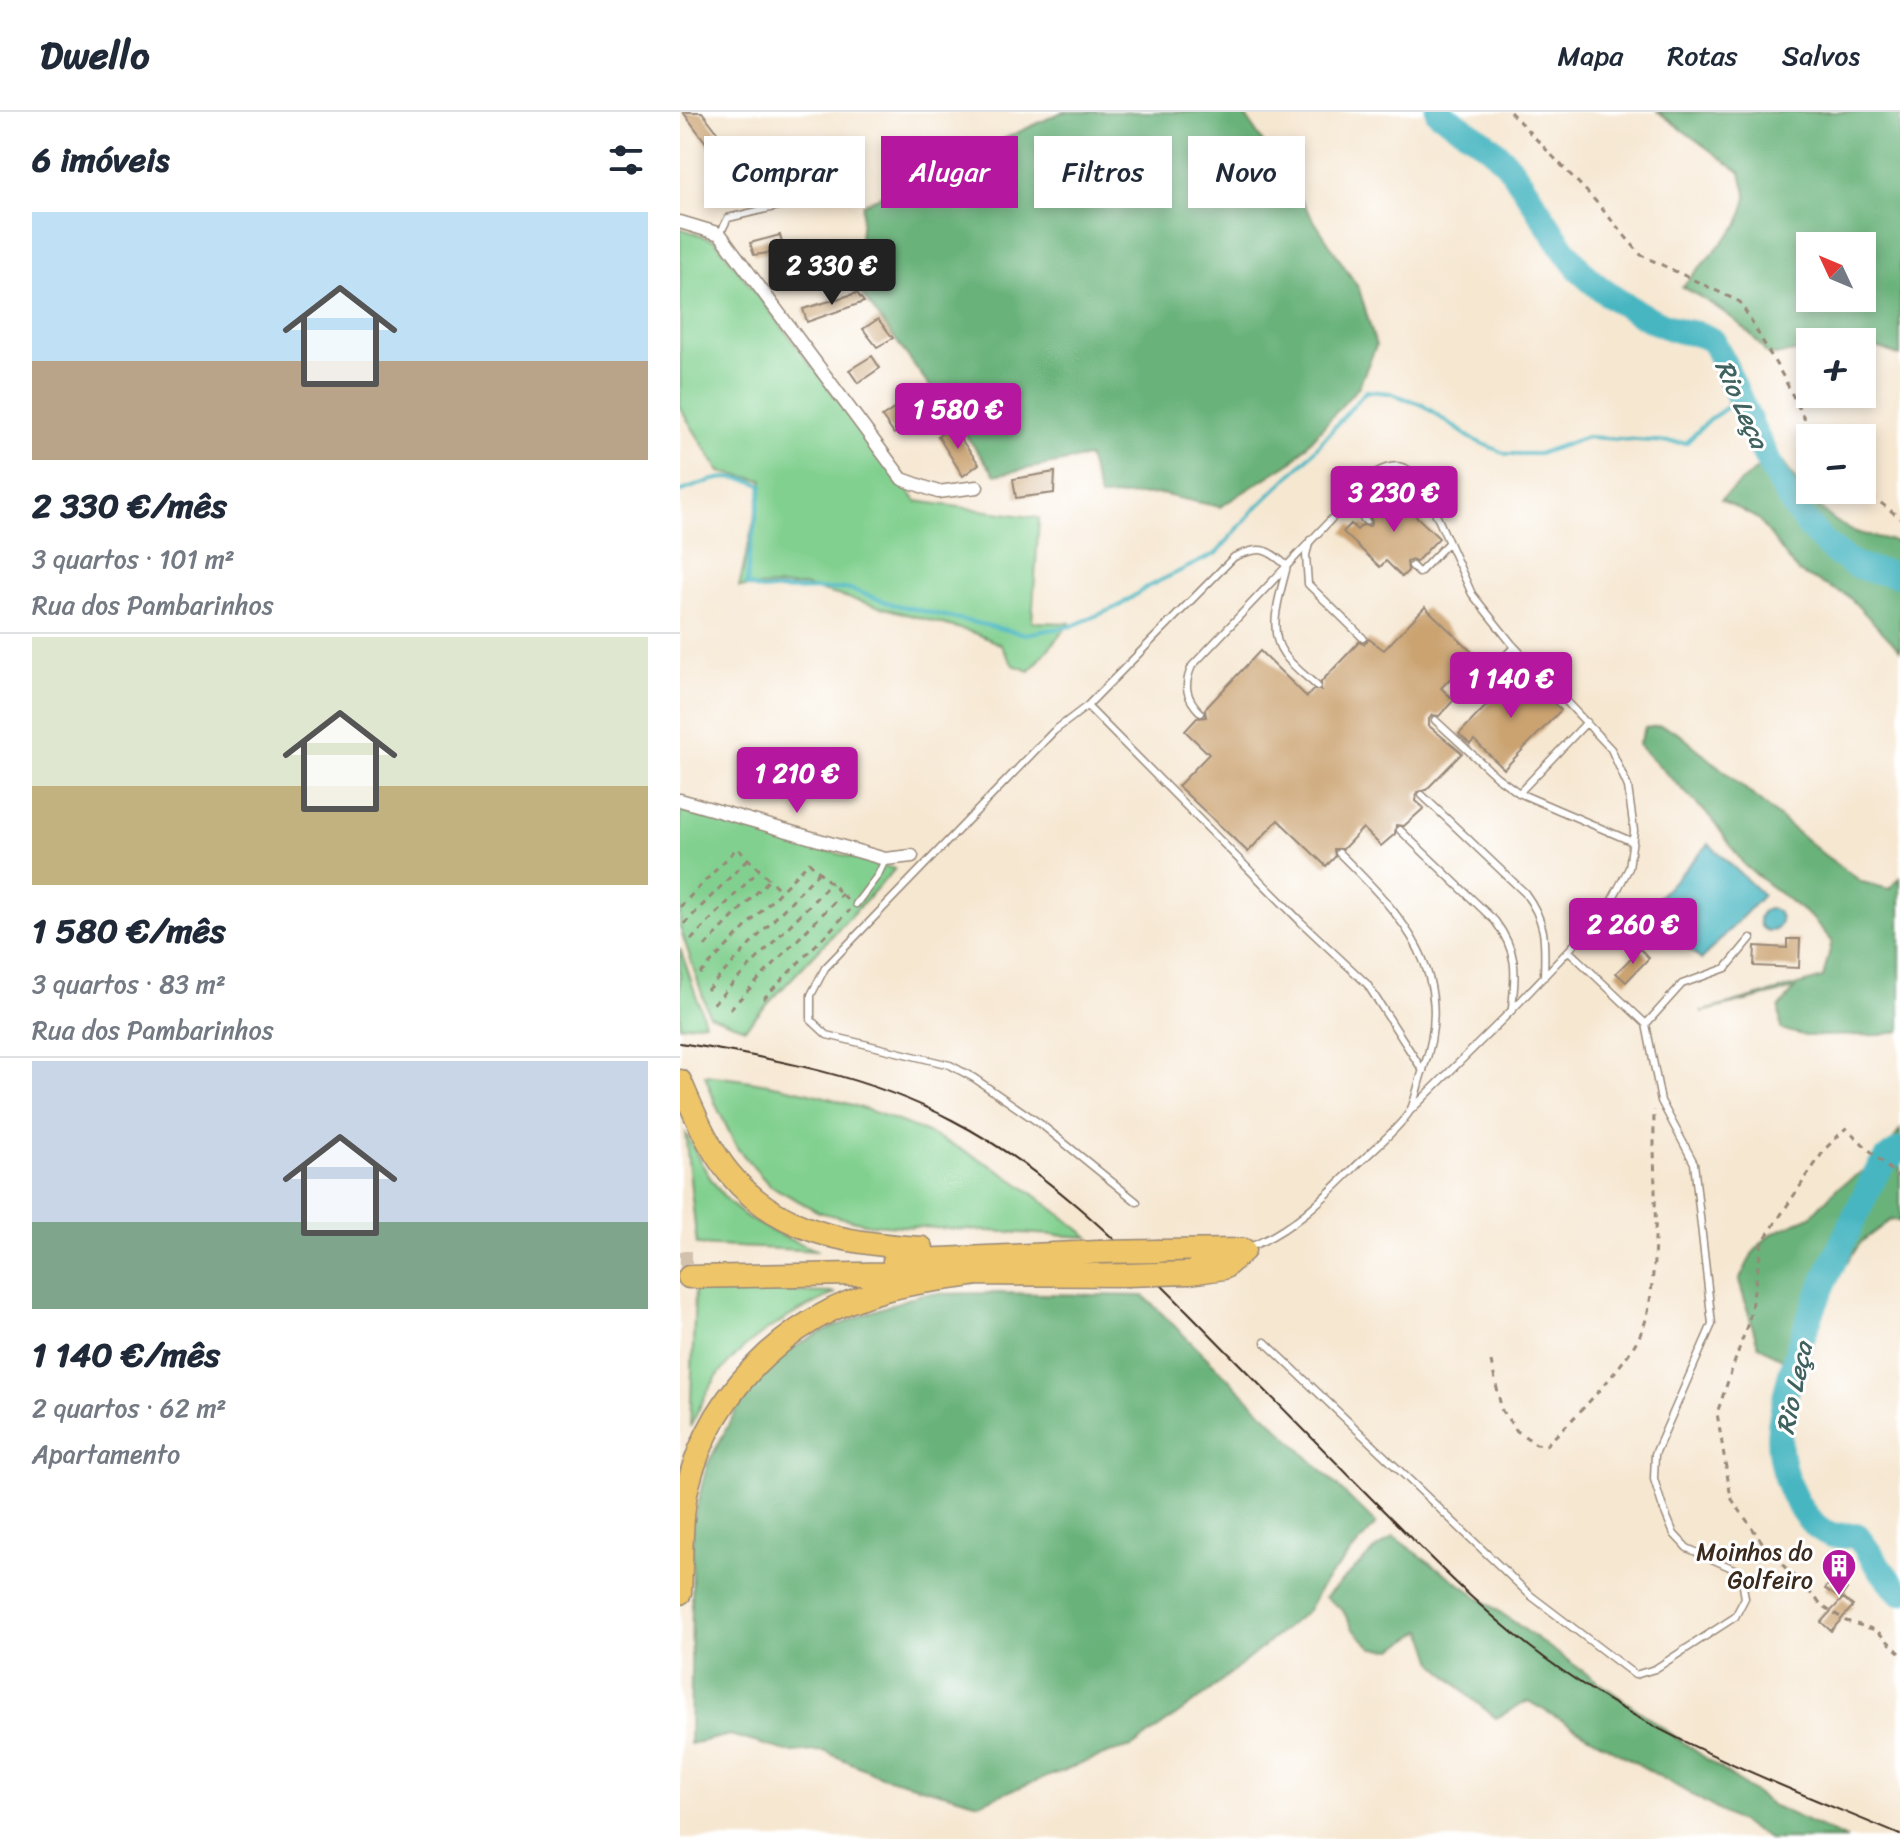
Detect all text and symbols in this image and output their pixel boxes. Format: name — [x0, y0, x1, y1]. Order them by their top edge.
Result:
text: Dwello — [40, 22, 149, 89]
text: Mapa — [1557, 31, 1623, 80]
text: Rotas — [1667, 31, 1738, 80]
text: Salvos — [1782, 31, 1860, 80]
text: 6 imóveis — [32, 130, 170, 190]
chip: Comprar — [704, 136, 865, 208]
chip: Alugar — [881, 136, 1018, 208]
chip: Filtros — [1034, 136, 1172, 208]
chip: Novo — [1188, 136, 1305, 208]
icon: filters — [604, 138, 648, 182]
north arrow — [1796, 232, 1876, 312]
map controls — [1796, 232, 1876, 504]
pin: 2 330 € — [758, 239, 906, 307]
text: 2 330 € — [787, 242, 877, 288]
icon: home — [268, 264, 412, 408]
button: + — [1796, 328, 1876, 408]
water label: Rio Leça — [1702, 352, 1783, 458]
pin: 1 580 € — [884, 383, 1032, 451]
text: 1 580 € — [913, 386, 1003, 432]
button: − — [1796, 424, 1876, 504]
pin: 3 230 € — [1320, 466, 1468, 534]
text: 3 230 € — [1349, 469, 1439, 515]
text: 2 330 €/mês — [32, 476, 227, 536]
text: 3 quartos · 101 m² — [32, 536, 235, 582]
text: Rua dos Pambarinhos — [32, 582, 274, 628]
pin: 1 140 € — [1437, 652, 1585, 720]
text: 1 140 € — [1468, 655, 1554, 701]
icon: home — [268, 689, 412, 833]
pin: 1 210 € — [723, 747, 871, 815]
text: 1 210 € — [755, 750, 839, 796]
pin: 2 260 € — [1559, 898, 1707, 966]
text: 1 580 €/mês — [32, 901, 226, 961]
text: 2 260 € — [1587, 901, 1679, 947]
text: 3 quartos · 83 m² — [32, 961, 226, 1007]
text: Rua dos Pambarinhos — [32, 1007, 274, 1053]
icon: home — [268, 1113, 412, 1257]
text: 1 140 €/mês — [32, 1325, 220, 1385]
water label: Rio Leça — [1762, 1336, 1827, 1439]
text: 2 quartos · 62 m² — [32, 1385, 227, 1431]
text: Apartamento — [32, 1431, 180, 1477]
place label: Moinhos do Golfeiro — [1696, 1531, 1813, 1601]
building icon: Moinhos do Golfeiro — [1820, 1547, 1858, 1597]

